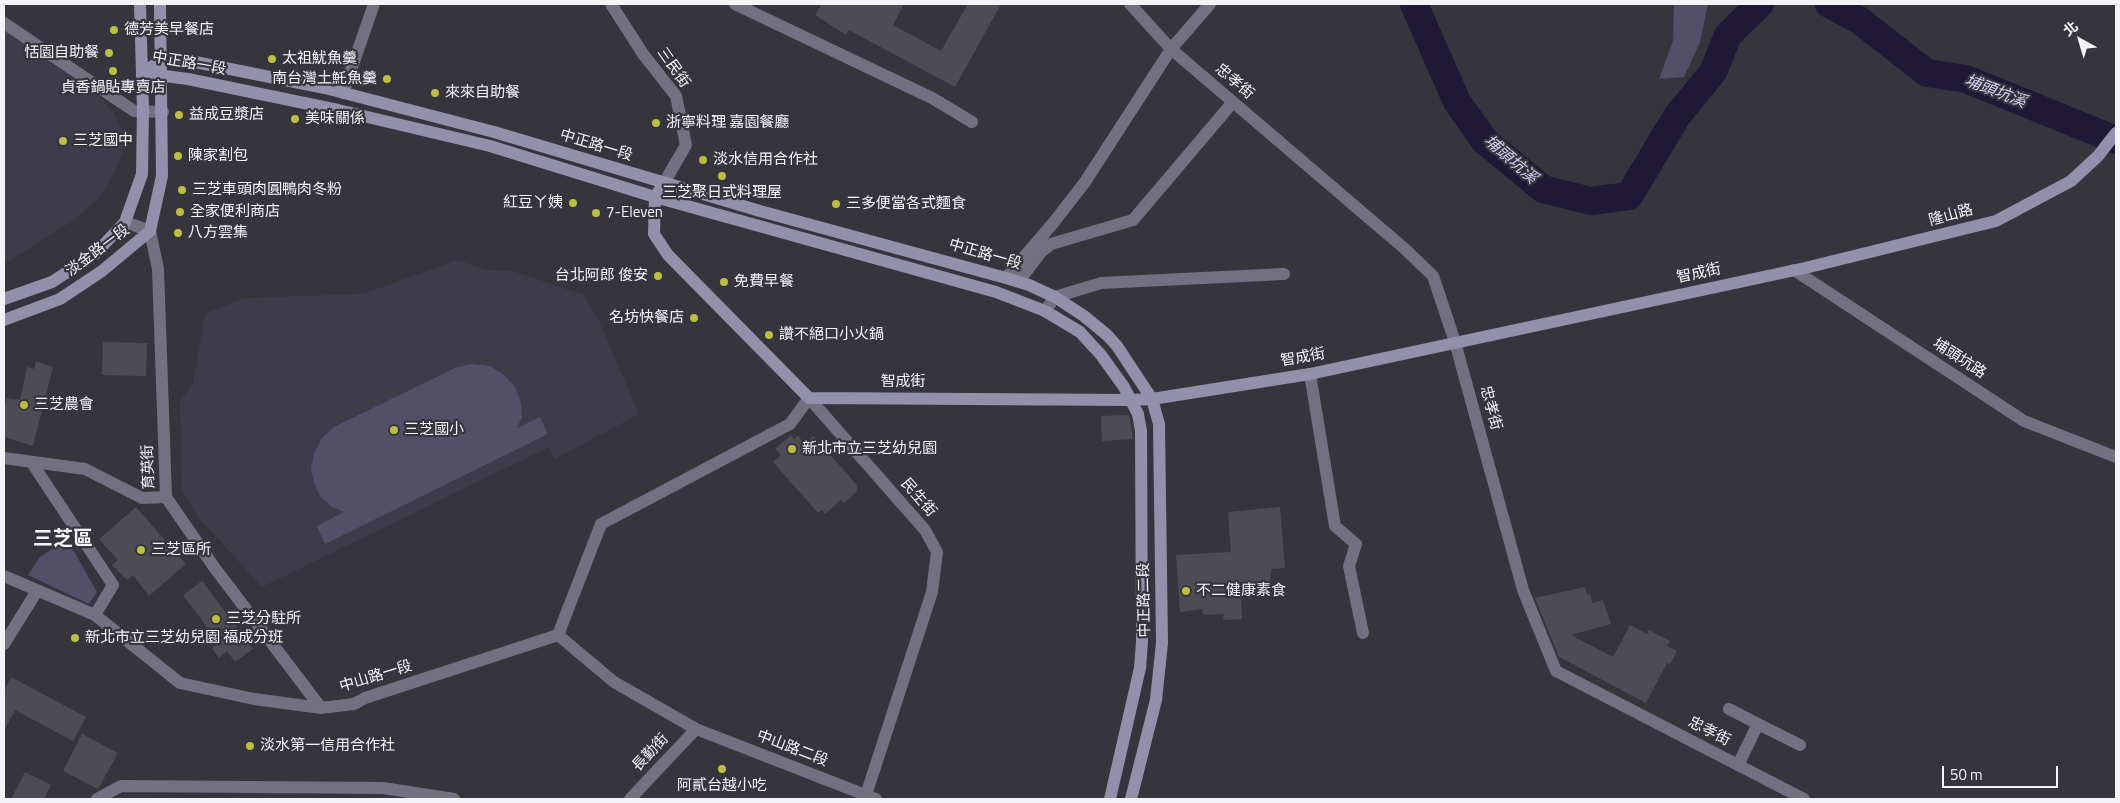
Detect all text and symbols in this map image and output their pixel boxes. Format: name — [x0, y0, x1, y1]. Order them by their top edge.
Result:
north arrow — [2055, 15, 2105, 65]
text: 北 — [2058, 15, 2082, 41]
place label: 德芳美早餐店 — [124, 21, 214, 39]
marker: 德芳美早餐店 — [108, 24, 120, 36]
place label: 恬園自助餐 — [24, 44, 99, 62]
street label: 三民街 — [653, 44, 693, 92]
marker: 恬園自助餐 — [103, 47, 115, 59]
street label: 中正路一段 — [151, 49, 227, 79]
place label: 太祖魷魚羹 — [282, 50, 357, 68]
marker: 太祖魷魚羹 — [266, 53, 278, 65]
street label: 忠孝街 — [1211, 61, 1257, 103]
marker: 貞香鍋貼專賣店 — [107, 65, 119, 77]
place label: 南台灣土魠魚羹 — [272, 70, 377, 88]
water label: 埔頭坑溪 — [1962, 72, 2028, 112]
marker: 南台灣土魠魚羹 — [381, 73, 393, 85]
place label: 貞香鍋貼專賣店 — [61, 79, 165, 97]
place label: 來來自助餐 — [445, 84, 520, 102]
marker: 來來自助餐 — [429, 87, 441, 99]
place label: 益成豆漿店 — [189, 106, 264, 124]
marker: 益成豆漿店 — [173, 109, 185, 121]
place label: 美味關係 — [305, 110, 365, 128]
marker: 美味關係 — [289, 113, 301, 125]
place label: 浙寧料理 嘉園餐廳 — [666, 114, 789, 132]
marker: 浙寧料理 嘉園餐廳 — [650, 117, 662, 129]
street label: 中正路一段 — [558, 126, 634, 166]
place label: 三芝國中 — [73, 132, 133, 150]
water label: 埔頭坑溪 — [1480, 132, 1540, 188]
marker: 三芝國中 — [57, 135, 69, 147]
place label: 陳家割包 — [188, 147, 248, 165]
marker: 陳家割包 — [172, 150, 184, 162]
place label: 淡水信用合作社 — [713, 151, 818, 169]
marker: 淡水信用合作社 — [697, 154, 709, 166]
marker: 三芝聚日式料理屋 — [716, 170, 728, 182]
place label: 三芝車頭肉圓鴨肉冬粉 — [192, 181, 342, 199]
marker: 三芝車頭肉圓鴨肉冬粉 — [176, 184, 188, 196]
place label: 三芝聚日式料理屋 — [662, 184, 782, 202]
place label: 紅豆ㄚ姨 — [503, 194, 563, 212]
place label: 三多便當各式麵食 — [846, 195, 966, 213]
marker: 紅豆ㄚ姨 — [567, 197, 579, 209]
marker: 三多便當各式麵食 — [830, 198, 842, 210]
street label: 隆山路 — [1927, 201, 1975, 231]
place label: 全家便利商店 — [190, 203, 280, 221]
place label: 7-Eleven — [606, 204, 663, 222]
marker: 全家便利商店 — [174, 206, 186, 218]
marker: 7-Eleven — [590, 207, 602, 219]
street label: 淡金路一段 — [63, 221, 133, 281]
place label: 八方雲集 — [188, 224, 248, 242]
marker: 八方雲集 — [172, 227, 184, 239]
street label: 中正路一段 — [946, 236, 1024, 274]
street label: 智成街 — [1675, 261, 1723, 287]
place label: 台北阿郎 俊安 — [555, 267, 648, 285]
marker: 台北阿郎 俊安 — [652, 270, 664, 282]
place label: 免費早餐 — [734, 273, 794, 291]
marker: 免費早餐 — [718, 276, 730, 288]
place label: 名坊快餐店 — [609, 309, 684, 327]
marker: 名坊快餐店 — [688, 312, 700, 324]
place label: 讚不絕口小火鍋 — [779, 326, 884, 344]
marker: 讚不絕口小火鍋 — [763, 329, 775, 341]
street label: 埔頭坑路 — [1929, 335, 1989, 383]
street label: 智成街 — [1279, 345, 1327, 371]
street label: 智成街 — [881, 373, 925, 391]
street label: 忠孝街 — [1475, 384, 1505, 432]
place label: 三芝農會 — [34, 396, 94, 414]
marker: 三芝農會 — [18, 399, 30, 411]
place label: 三芝國小 — [404, 421, 464, 439]
marker: 三芝國小 — [388, 424, 400, 436]
place label: 新北市立三芝幼兒園 — [802, 440, 937, 458]
marker: 新北市立三芝幼兒園 — [786, 443, 798, 455]
street label: 育英街 — [139, 444, 159, 490]
street label: 民生街 — [896, 475, 940, 521]
district label: 三芝區 — [33, 528, 93, 552]
place label: 三芝區所 — [151, 541, 211, 559]
marker: 三芝區所 — [135, 544, 147, 556]
street label: 中正路二段 — [1135, 562, 1155, 638]
place label: 不二健康素食 — [1196, 582, 1286, 600]
marker: 不二健康素食 — [1180, 585, 1192, 597]
place label: 三芝分駐所 — [226, 610, 301, 628]
marker: 三芝分駐所 — [210, 613, 222, 625]
place label: 新北市立三芝幼兒園 福成分班 — [85, 629, 283, 647]
marker: 新北市立三芝幼兒園 福成分班 — [69, 632, 81, 644]
street label: 中山路一段 — [338, 657, 414, 697]
street label: 忠孝街 — [1685, 714, 1733, 750]
street label: 中山路二段 — [754, 727, 830, 771]
street label: 長勤街 — [629, 730, 673, 776]
place label: 淡水第一信用合作社 — [260, 737, 395, 755]
marker: 淡水第一信用合作社 — [244, 740, 256, 752]
scale bar — [1945, 756, 2061, 788]
marker: 阿貳台越小吃 — [716, 763, 728, 775]
text: 50 m — [1950, 763, 1983, 786]
place label: 阿貳台越小吃 — [677, 777, 767, 795]

